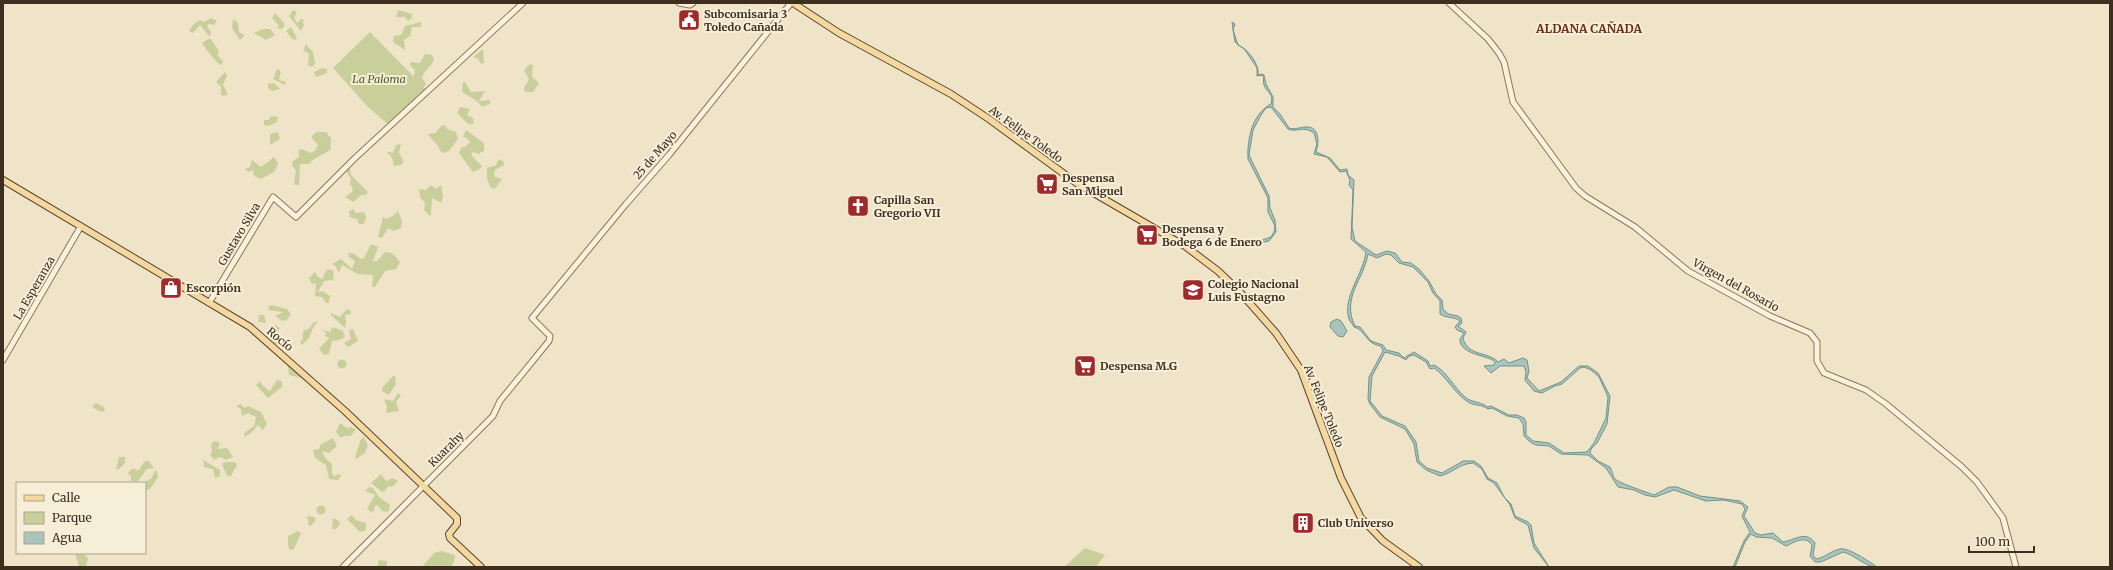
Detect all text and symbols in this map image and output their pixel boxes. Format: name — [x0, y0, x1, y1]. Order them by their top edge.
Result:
public building icon: Subcomisaria 3 Toledo Cañada — [676, 7, 702, 33]
place label: Subcomisaria 3 Toledo Cañada — [704, 7, 787, 34]
district label: ALDANA CAÑADA — [1535, 21, 1642, 36]
park label: La Paloma — [352, 72, 406, 86]
street label: Av. Felipe Toledo — [986, 102, 1066, 166]
street label: 25 de Mayo — [630, 128, 680, 182]
supermarket icon: Despensa San Miguel — [1034, 171, 1060, 197]
place label: Despensa San Miguel — [1062, 171, 1124, 198]
church icon: Capilla San Gregorio VII — [845, 193, 871, 219]
place label: Capilla San Gregorio VII — [874, 193, 941, 220]
street label: Gustavo Silva — [215, 200, 263, 268]
supermarket icon: Despensa y Bodega 6 de Enero — [1134, 222, 1160, 248]
place label: Despensa y Bodega 6 de Enero — [1162, 222, 1262, 249]
street label: La Esperanza — [10, 254, 58, 322]
street label: Virgen del Rosario — [1690, 255, 1782, 315]
shop icon: Escorpión — [158, 275, 184, 301]
school or university icon: Colegio Nacional Luis Fustagno — [1180, 277, 1206, 303]
place label: Colegio Nacional Luis Fustagno — [1208, 277, 1299, 304]
place label: Escorpión — [186, 281, 241, 295]
street label: Rocío — [264, 324, 296, 354]
supermarket icon: Despensa M.G — [1072, 353, 1098, 379]
place label: Despensa M.G — [1100, 359, 1177, 373]
street label: Av. Felipe Toledo — [1301, 362, 1347, 450]
street label: Kuarahy — [425, 428, 467, 470]
legend — [16, 482, 146, 554]
text: Calle — [52, 490, 80, 505]
text: Parque — [52, 510, 92, 525]
building icon: Club Universo — [1290, 510, 1316, 536]
place label: Club Universo — [1318, 516, 1394, 530]
scale bar — [1969, 528, 2034, 554]
text: Agua — [51, 530, 82, 545]
text: 100 m — [1975, 534, 2010, 549]

